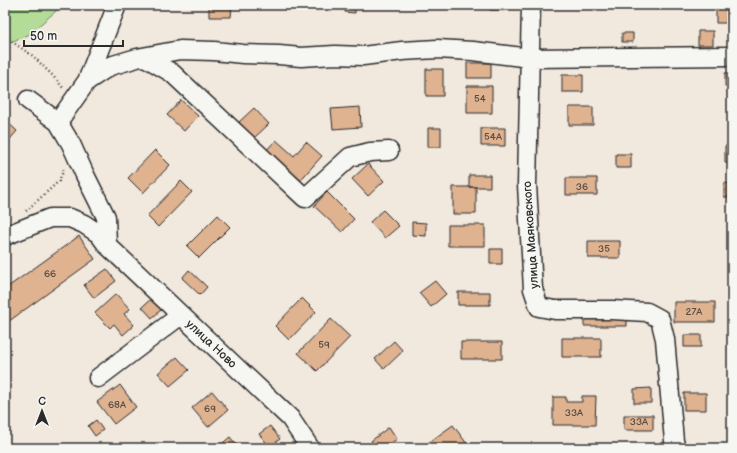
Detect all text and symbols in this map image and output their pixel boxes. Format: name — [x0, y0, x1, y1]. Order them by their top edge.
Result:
scale bar — [24, 22, 123, 48]
text: 50 m — [30, 29, 57, 44]
house number: 54 — [474, 93, 486, 105]
house number: 54А — [484, 131, 503, 143]
street label: улица Маяковского — [520, 181, 542, 289]
house number: 36 — [576, 181, 588, 193]
house number: 35 — [598, 243, 610, 255]
house number: 66 — [44, 268, 56, 280]
house number: 27А — [686, 306, 703, 318]
street label: улица Ново — [182, 317, 240, 371]
house number: 59 — [318, 339, 330, 351]
north arrow — [22, 391, 62, 431]
text: С — [38, 395, 46, 408]
house number: 68А — [108, 399, 127, 411]
house number: 69 — [204, 403, 216, 415]
house number: 33А — [565, 407, 584, 419]
house number: 33А — [630, 416, 649, 428]

